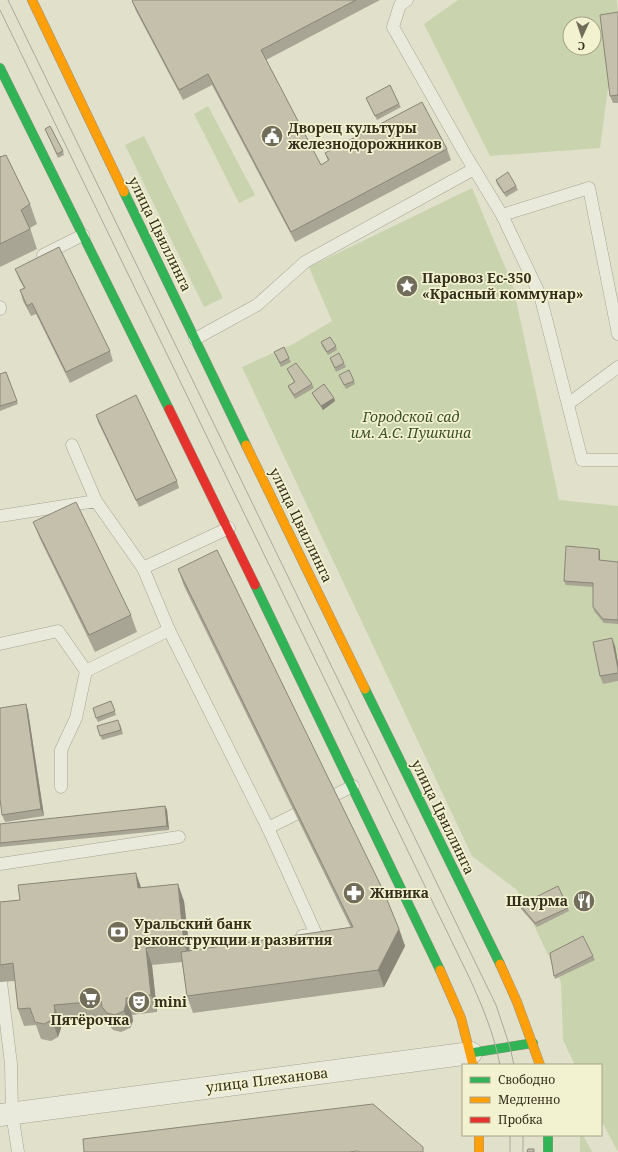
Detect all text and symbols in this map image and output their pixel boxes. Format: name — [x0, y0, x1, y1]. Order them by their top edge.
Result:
north arrow — [562, 16, 602, 56]
text: С — [577, 39, 585, 54]
place label: Дворец культуры железнодорожников — [288, 118, 442, 153]
public building icon: Дворец культуры железнодорожников — [259, 123, 285, 149]
street label: улица Цвиллинга — [124, 173, 197, 294]
place label: Паровоз Ес-350 «Красный коммунар» — [422, 268, 584, 303]
place icon: Паровоз Ес-350 «Красный коммунар» — [394, 273, 420, 299]
park label: Городской сад им. А.С. Пушкина — [351, 407, 471, 442]
street label: улица Цвиллинга — [265, 464, 338, 585]
street label: улица Цвиллинга — [407, 756, 480, 877]
pharmacy icon: Живика — [341, 880, 367, 906]
place label: Живика — [370, 883, 429, 902]
restaurant icon: Шаурма — [571, 888, 597, 914]
place label: Шаурма — [506, 891, 568, 910]
place label: Уральский банк реконструкции и развития — [134, 914, 333, 949]
bank icon: Уральский банк реконструкции и развития — [105, 919, 131, 945]
supermarket icon: Пятёрочка — [77, 985, 103, 1011]
theatre icon: mini — [126, 989, 152, 1015]
place label: mini — [154, 992, 187, 1011]
place label: Пятёрочка — [50, 1010, 130, 1029]
street label: улица Плеханова — [205, 1063, 329, 1096]
legend — [462, 1064, 602, 1136]
text: Свободно — [498, 1071, 555, 1088]
text: Медленно — [498, 1091, 560, 1108]
text: Пробка — [498, 1111, 543, 1128]

